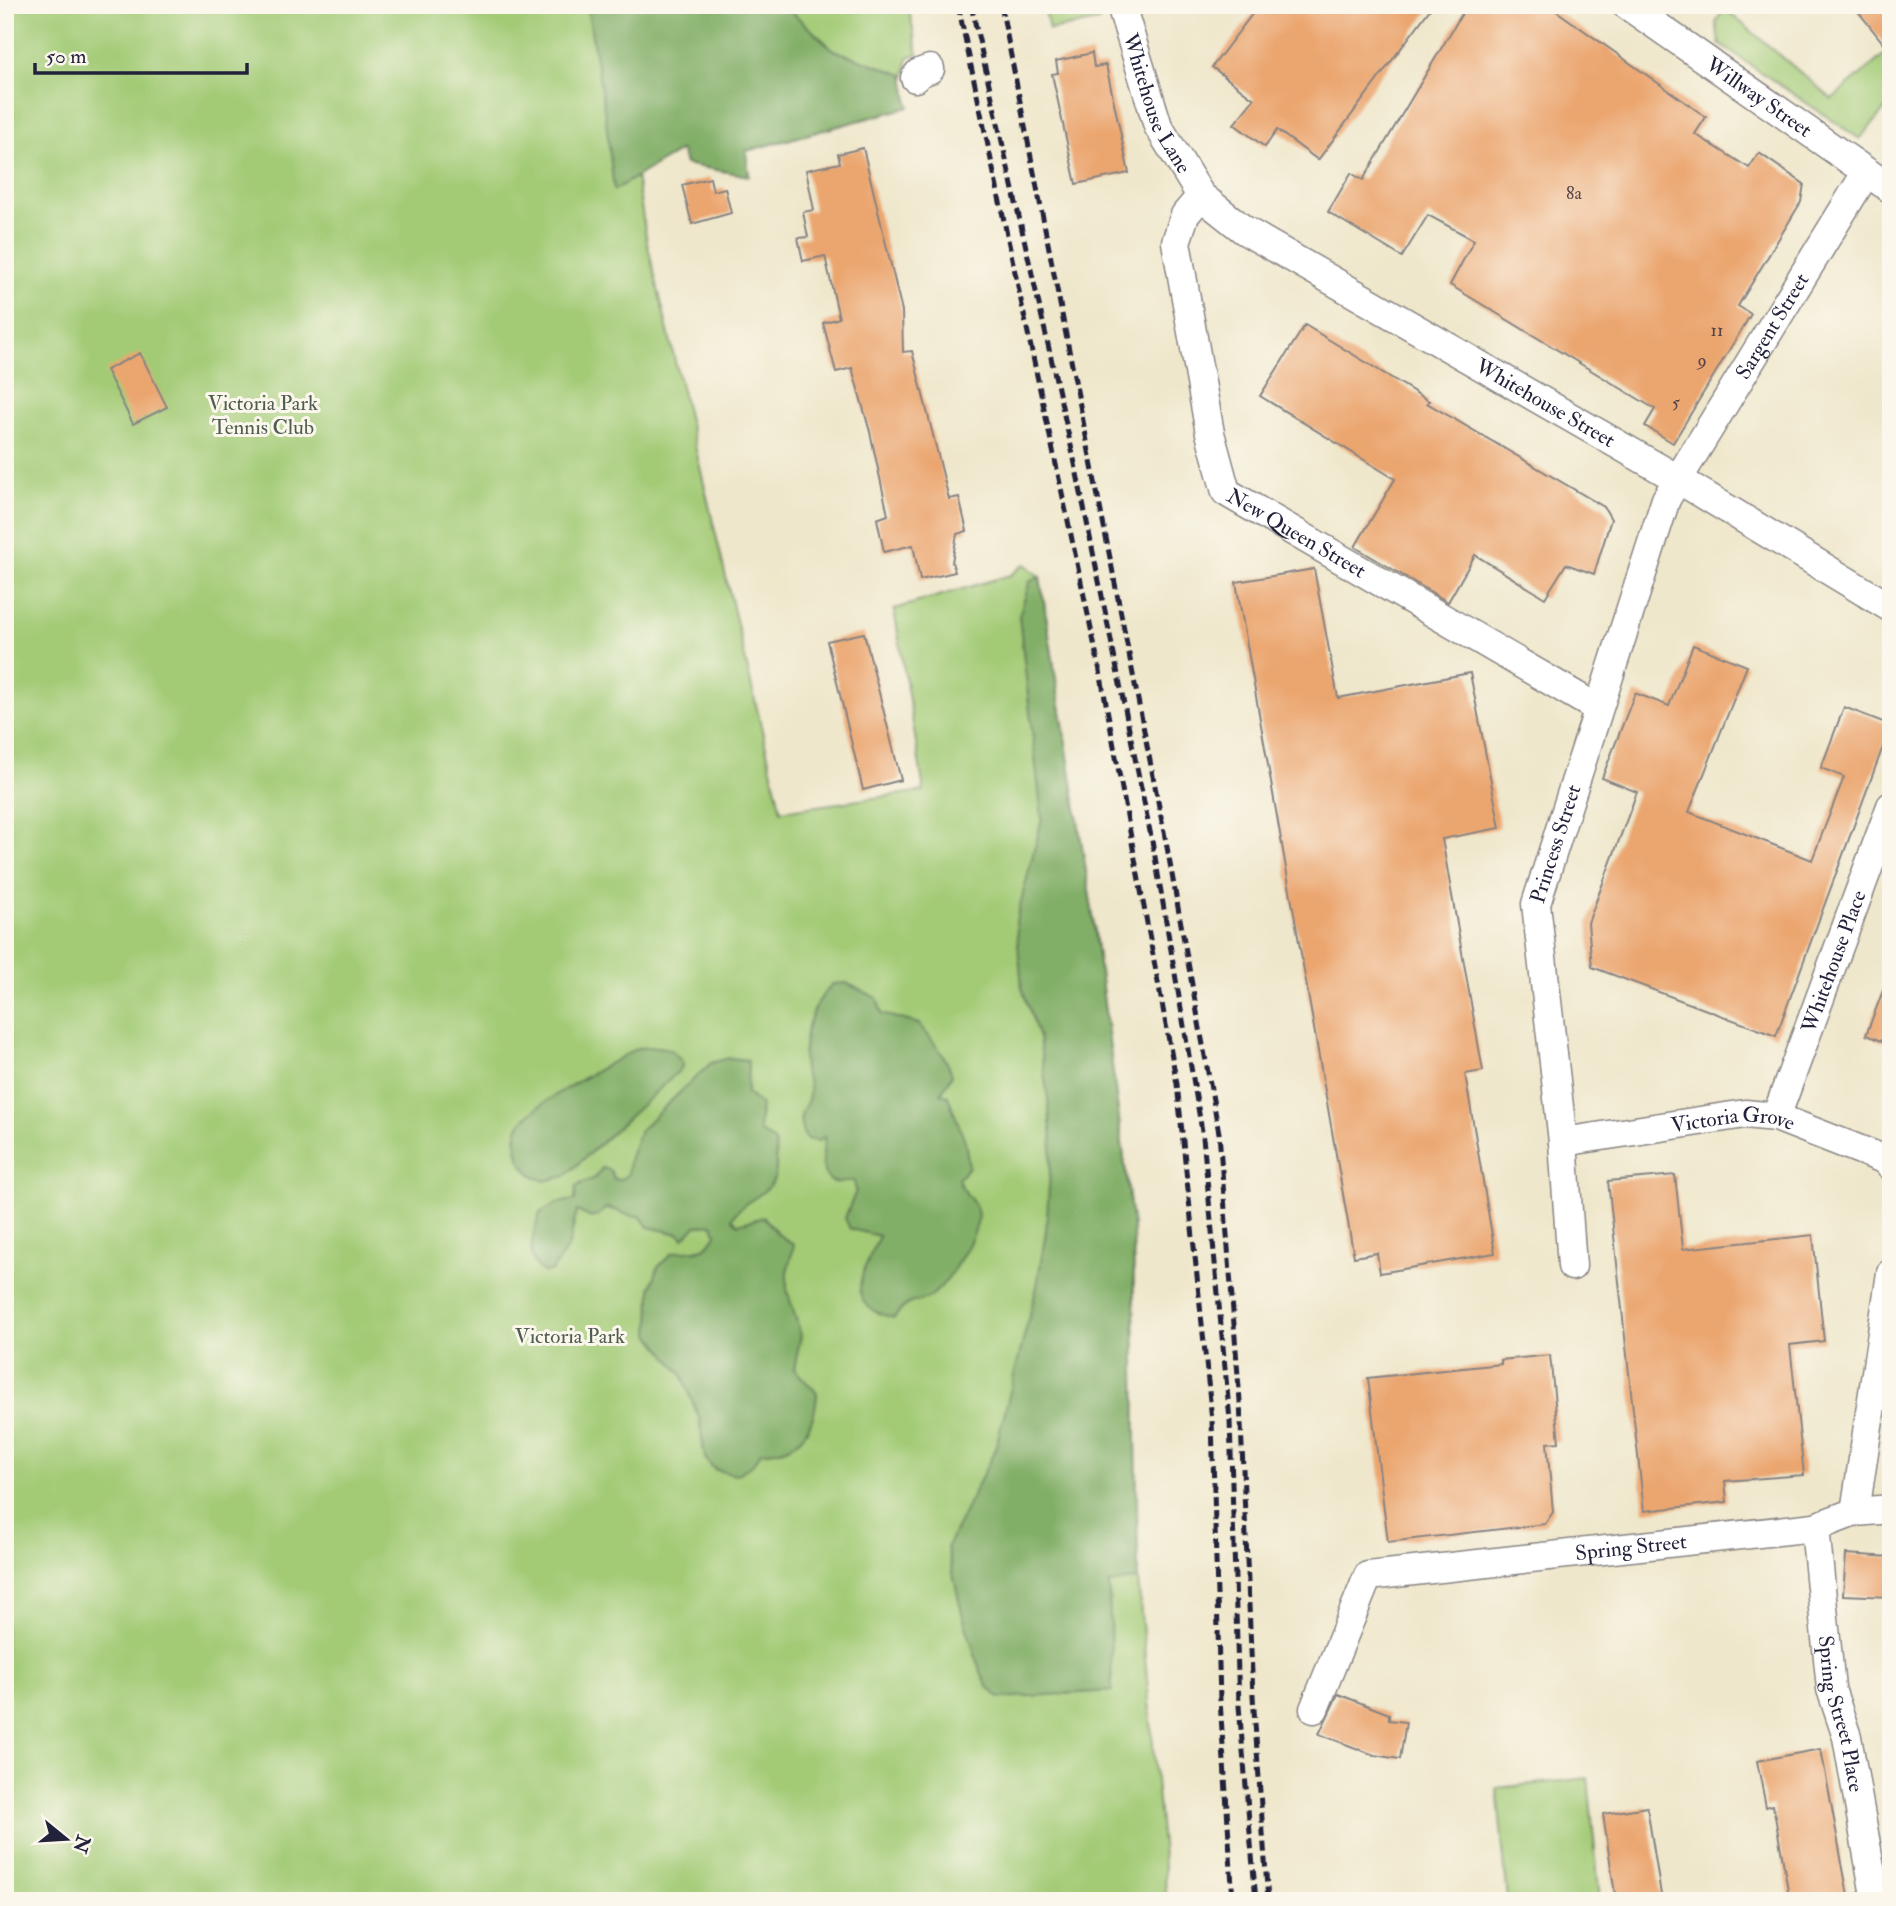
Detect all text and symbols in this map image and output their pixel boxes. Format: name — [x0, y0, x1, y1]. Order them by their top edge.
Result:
street label: Whitehouse Lane — [1116, 29, 1197, 179]
scale bar — [35, 32, 247, 76]
text: 50 m — [46, 43, 87, 70]
street label: Willway Street — [1700, 51, 1817, 144]
house number: 8a — [1566, 182, 1583, 205]
street label: Sargent Street — [1730, 268, 1815, 385]
house number: 11 — [1711, 319, 1723, 342]
house number: 9 — [1695, 349, 1707, 372]
street label: Whitehouse Street — [1470, 352, 1620, 454]
park label: Victoria Park Tennis Club — [208, 390, 318, 441]
house number: 5 — [1672, 391, 1680, 414]
street label: New Queen Street — [1222, 482, 1371, 585]
street label: Princess Street — [1524, 781, 1587, 907]
street label: Whitehouse Place — [1795, 886, 1873, 1037]
street label: Victoria Grove — [1669, 1101, 1799, 1139]
park label: Victoria Park — [515, 1323, 625, 1350]
street label: Spring Street — [1574, 1528, 1688, 1567]
street label: Spring Street Place — [1812, 1634, 1870, 1794]
north arrow — [32, 1804, 102, 1874]
text: N — [67, 1831, 96, 1857]

